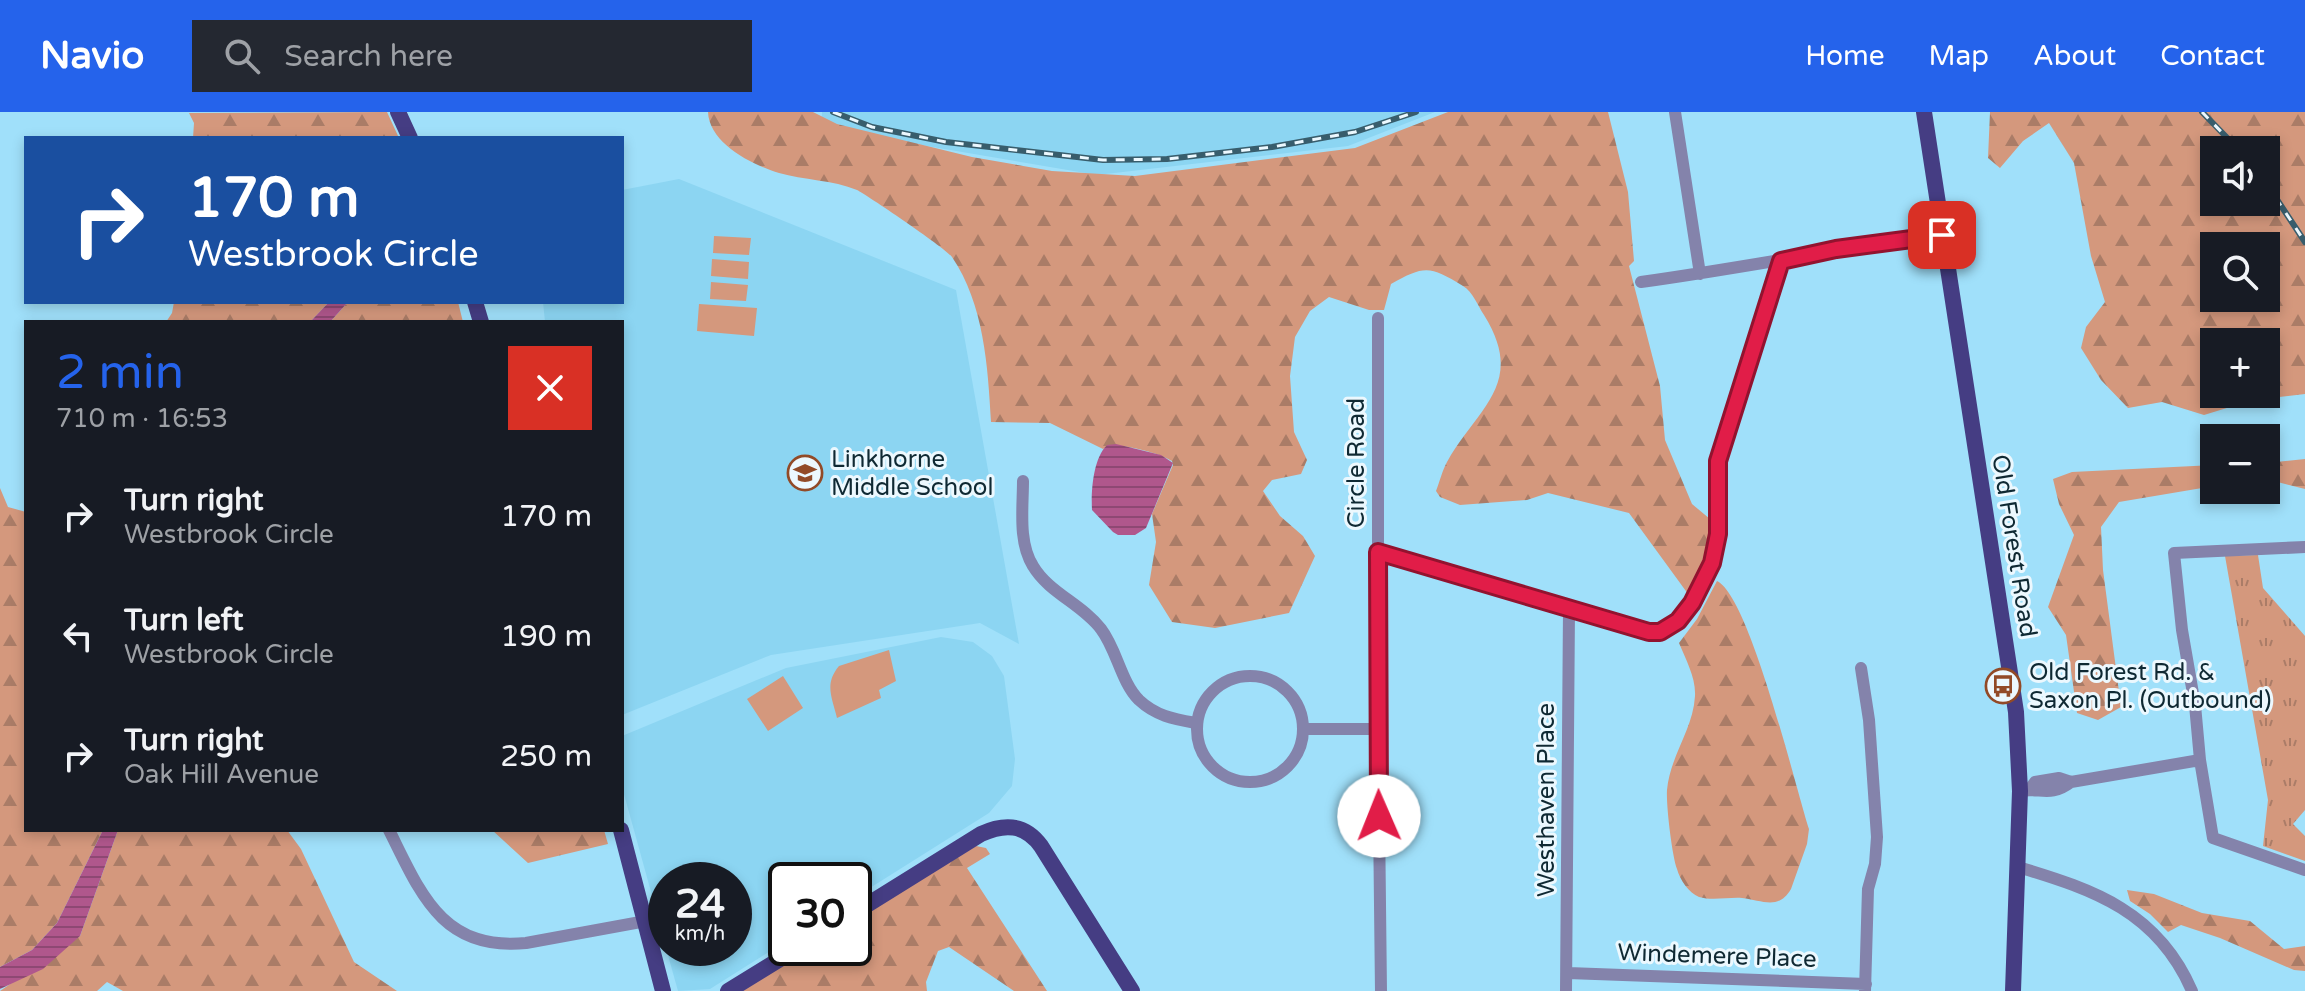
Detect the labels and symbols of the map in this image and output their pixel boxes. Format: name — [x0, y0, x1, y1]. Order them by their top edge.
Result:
pin — [1908, 201, 1976, 269]
street label: Circle Road — [1342, 398, 1371, 528]
place label: Linkhorne Middle School — [831, 445, 993, 502]
street label: Old Forest Road — [1985, 453, 2043, 639]
school or university icon: Linkhorne Middle School — [786, 454, 824, 492]
place label: Old Forest Rd. & Saxon Pl. (Outbound) — [2029, 658, 2272, 715]
bus stop icon: Old Forest Rd. & Saxon Pl. (Outbound) — [1984, 667, 2022, 705]
street label: Westhaven Place — [1532, 703, 1561, 897]
position arrow — [1337, 774, 1421, 858]
speed limit sign: 30 — [768, 862, 872, 966]
street label: Windemere Place — [1617, 938, 1817, 974]

